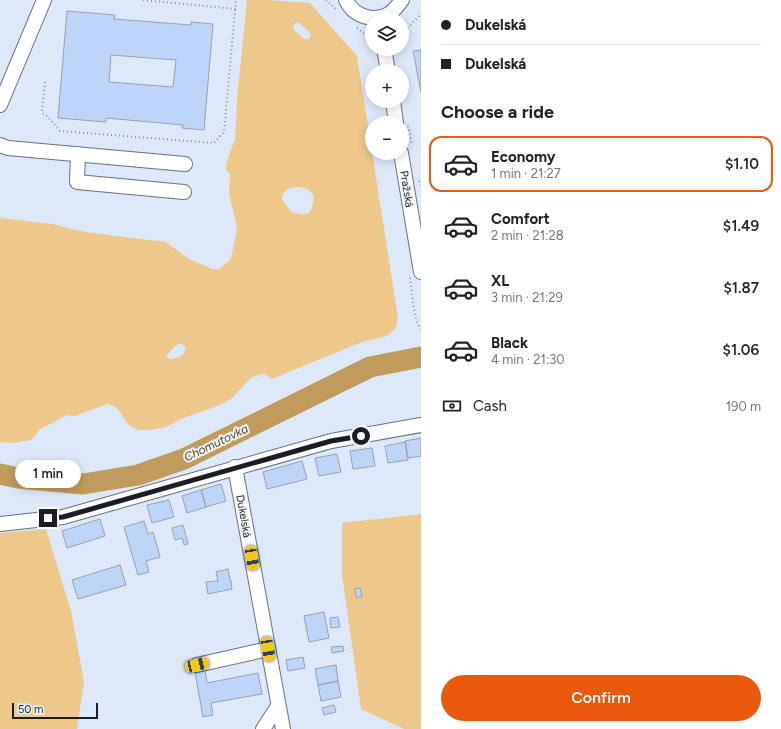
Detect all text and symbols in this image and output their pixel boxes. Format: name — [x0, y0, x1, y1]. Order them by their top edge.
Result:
map controls — [365, 12, 409, 160]
button: layers — [365, 12, 409, 56]
text: Dukelská — [465, 16, 526, 34]
text: Dukelská — [465, 55, 526, 73]
button: + — [365, 64, 409, 108]
text: Choose a ride — [441, 101, 554, 123]
button: − — [365, 116, 409, 160]
icon: car — [443, 146, 479, 182]
text: Economy — [491, 148, 556, 166]
text: $1.10 — [725, 155, 759, 173]
text: 1 min · 21:27 — [491, 166, 561, 181]
street label: Pražská — [397, 170, 416, 208]
icon: car — [443, 208, 479, 244]
text: Comfort — [491, 210, 550, 228]
text: $1.49 — [723, 217, 759, 235]
text: 2 min · 21:28 — [491, 228, 564, 243]
icon: car — [443, 270, 479, 306]
text: XL — [491, 272, 509, 290]
text: $1.87 — [723, 279, 759, 297]
text: 3 min · 21:29 — [491, 290, 563, 305]
icon: car — [443, 332, 479, 368]
text: Black — [491, 334, 528, 352]
text: $1.06 — [723, 341, 759, 359]
text: 4 min · 21:30 — [491, 352, 565, 367]
icon: cash — [441, 395, 463, 417]
text: Cash — [473, 397, 507, 415]
text: 190 m — [726, 399, 761, 414]
water label: Chomutovka — [182, 421, 250, 465]
route start — [352, 427, 370, 445]
callout: 1 min — [15, 460, 81, 488]
text: 1 min — [33, 466, 63, 481]
street label: Dukelská — [233, 494, 254, 539]
route end — [39, 509, 57, 527]
car — [244, 545, 260, 571]
car — [260, 636, 276, 662]
car — [184, 656, 210, 674]
button: Confirm — [441, 675, 761, 721]
scale bar — [12, 701, 98, 720]
text: 50 m — [18, 703, 43, 716]

